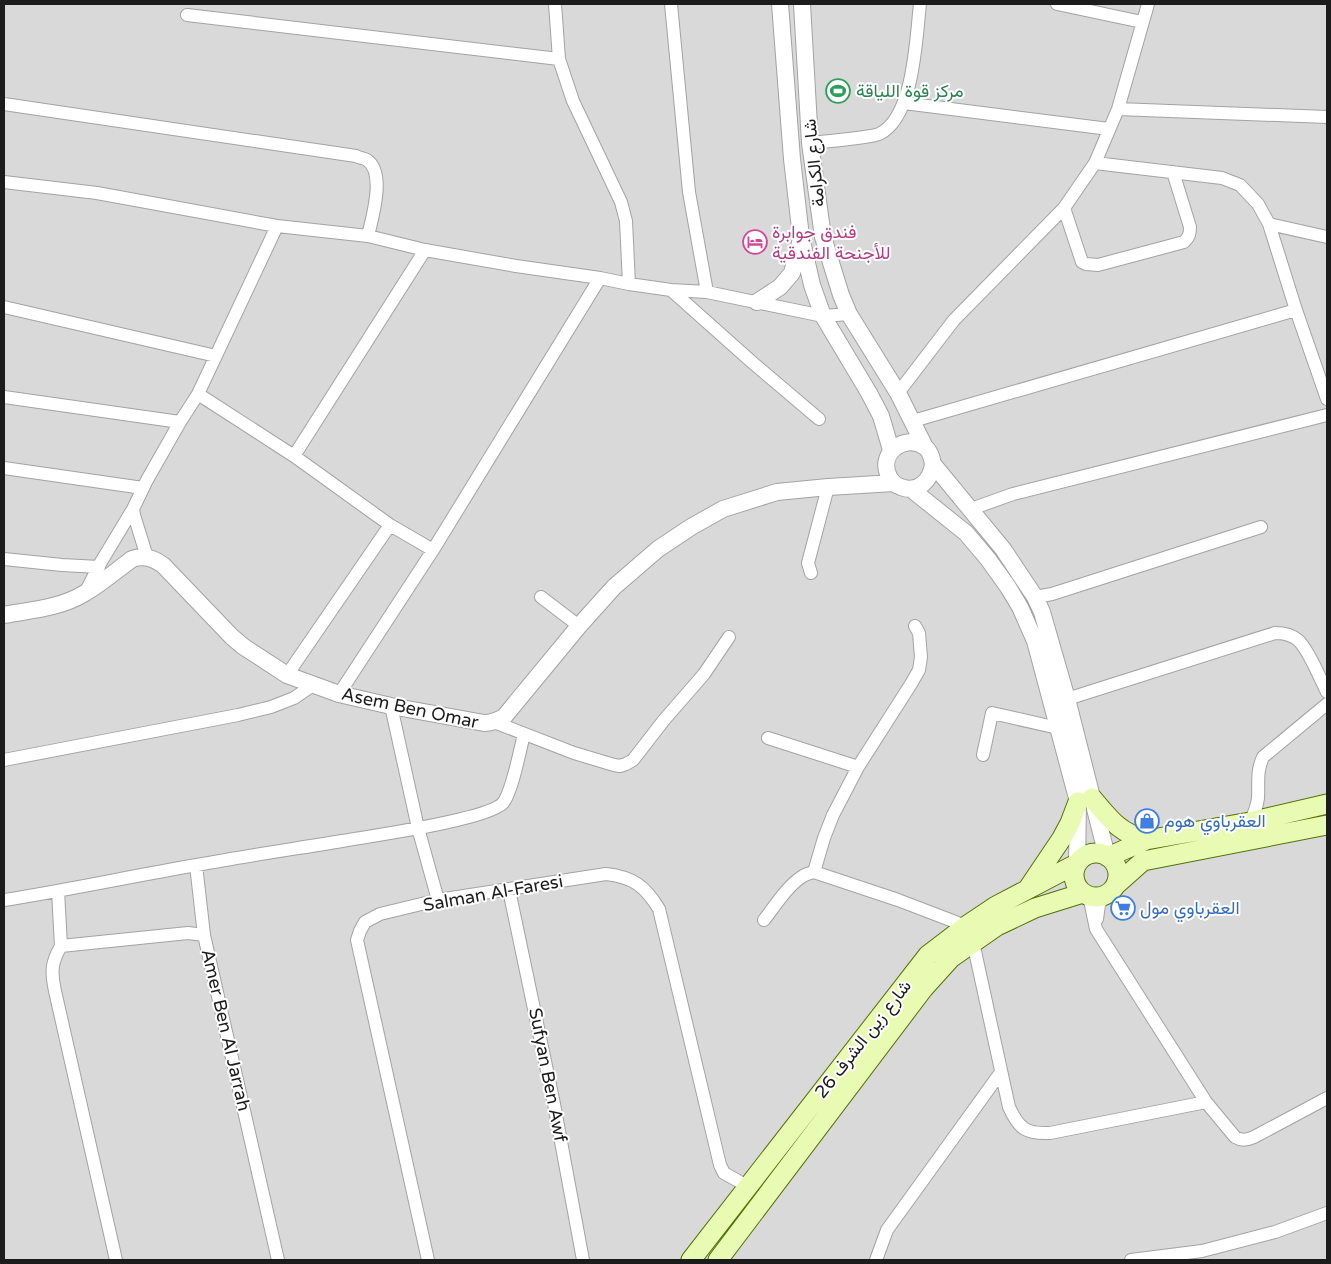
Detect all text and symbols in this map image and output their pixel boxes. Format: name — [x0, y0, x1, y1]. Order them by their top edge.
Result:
sports icon: مركز قوة اللياقة — [825, 78, 851, 104]
place label: مركز قوة اللياقة — [856, 80, 964, 102]
street label: شارع الكرامة — [798, 118, 831, 208]
place label: فندق جوابرة للأجنحة الفندقية — [772, 221, 890, 264]
hotel icon: فندق جوابرة للأجنحة الفندقية — [742, 229, 768, 255]
street label: Asem Ben Omar — [339, 683, 481, 733]
shop icon: العقرباوي هوم — [1134, 808, 1160, 834]
place label: العقرباوي هوم — [1164, 810, 1266, 836]
street label: Salman Al-Faresi — [421, 870, 565, 916]
supermarket icon: العقرباوي مول — [1110, 895, 1136, 921]
place label: العقرباوي مول — [1140, 897, 1240, 923]
street label: Amer Ben Al Jarrah — [197, 947, 255, 1113]
street label: شارع زين الشرف 26 — [810, 975, 917, 1103]
street label: Sufyan Ben Awf — [524, 1006, 572, 1144]

